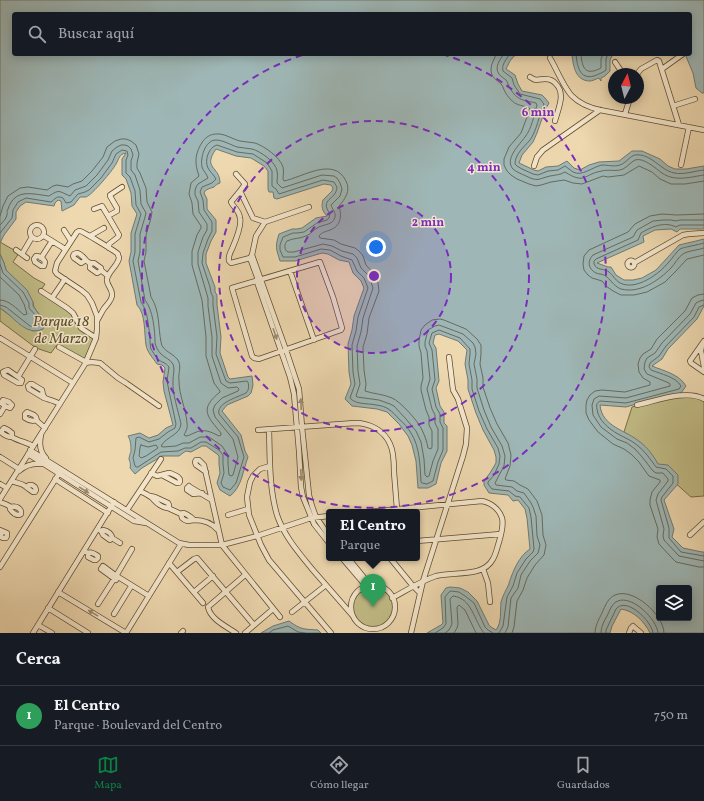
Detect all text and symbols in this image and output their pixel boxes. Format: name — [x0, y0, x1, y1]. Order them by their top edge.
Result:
search box — [12, 12, 692, 56]
icon: search — [26, 23, 48, 45]
text: Buscar aquí — [58, 24, 134, 45]
north arrow — [608, 68, 644, 104]
text: 6 min — [522, 105, 554, 121]
text: 4 min — [467, 160, 501, 176]
text: 2 min — [412, 215, 444, 231]
your location — [366, 237, 386, 257]
centre of rings — [367, 269, 381, 283]
park label: Parque 18 de Marzo — [33, 312, 90, 350]
one-way arrow — [272, 329, 278, 341]
one-way arrow — [297, 398, 304, 410]
one-way arrow — [297, 469, 304, 481]
one-way arrow — [78, 486, 90, 493]
popup — [326, 509, 420, 561]
text: El Centro — [340, 516, 406, 537]
text: Parque — [340, 537, 380, 555]
pin: 1 — [360, 574, 386, 607]
map controls — [656, 585, 692, 621]
button: layers — [656, 585, 692, 621]
one-way arrow — [87, 609, 99, 616]
text: Cerca — [16, 648, 61, 671]
text: El Centro — [54, 696, 120, 717]
text: 1 — [26, 707, 32, 725]
text: 750 m — [654, 707, 688, 725]
text: Parque · Boulevard del Centro — [54, 717, 222, 735]
tab: Mapa — [94, 754, 122, 793]
tab: Cómo llegar — [310, 754, 369, 793]
tab: Guardados — [557, 754, 610, 793]

